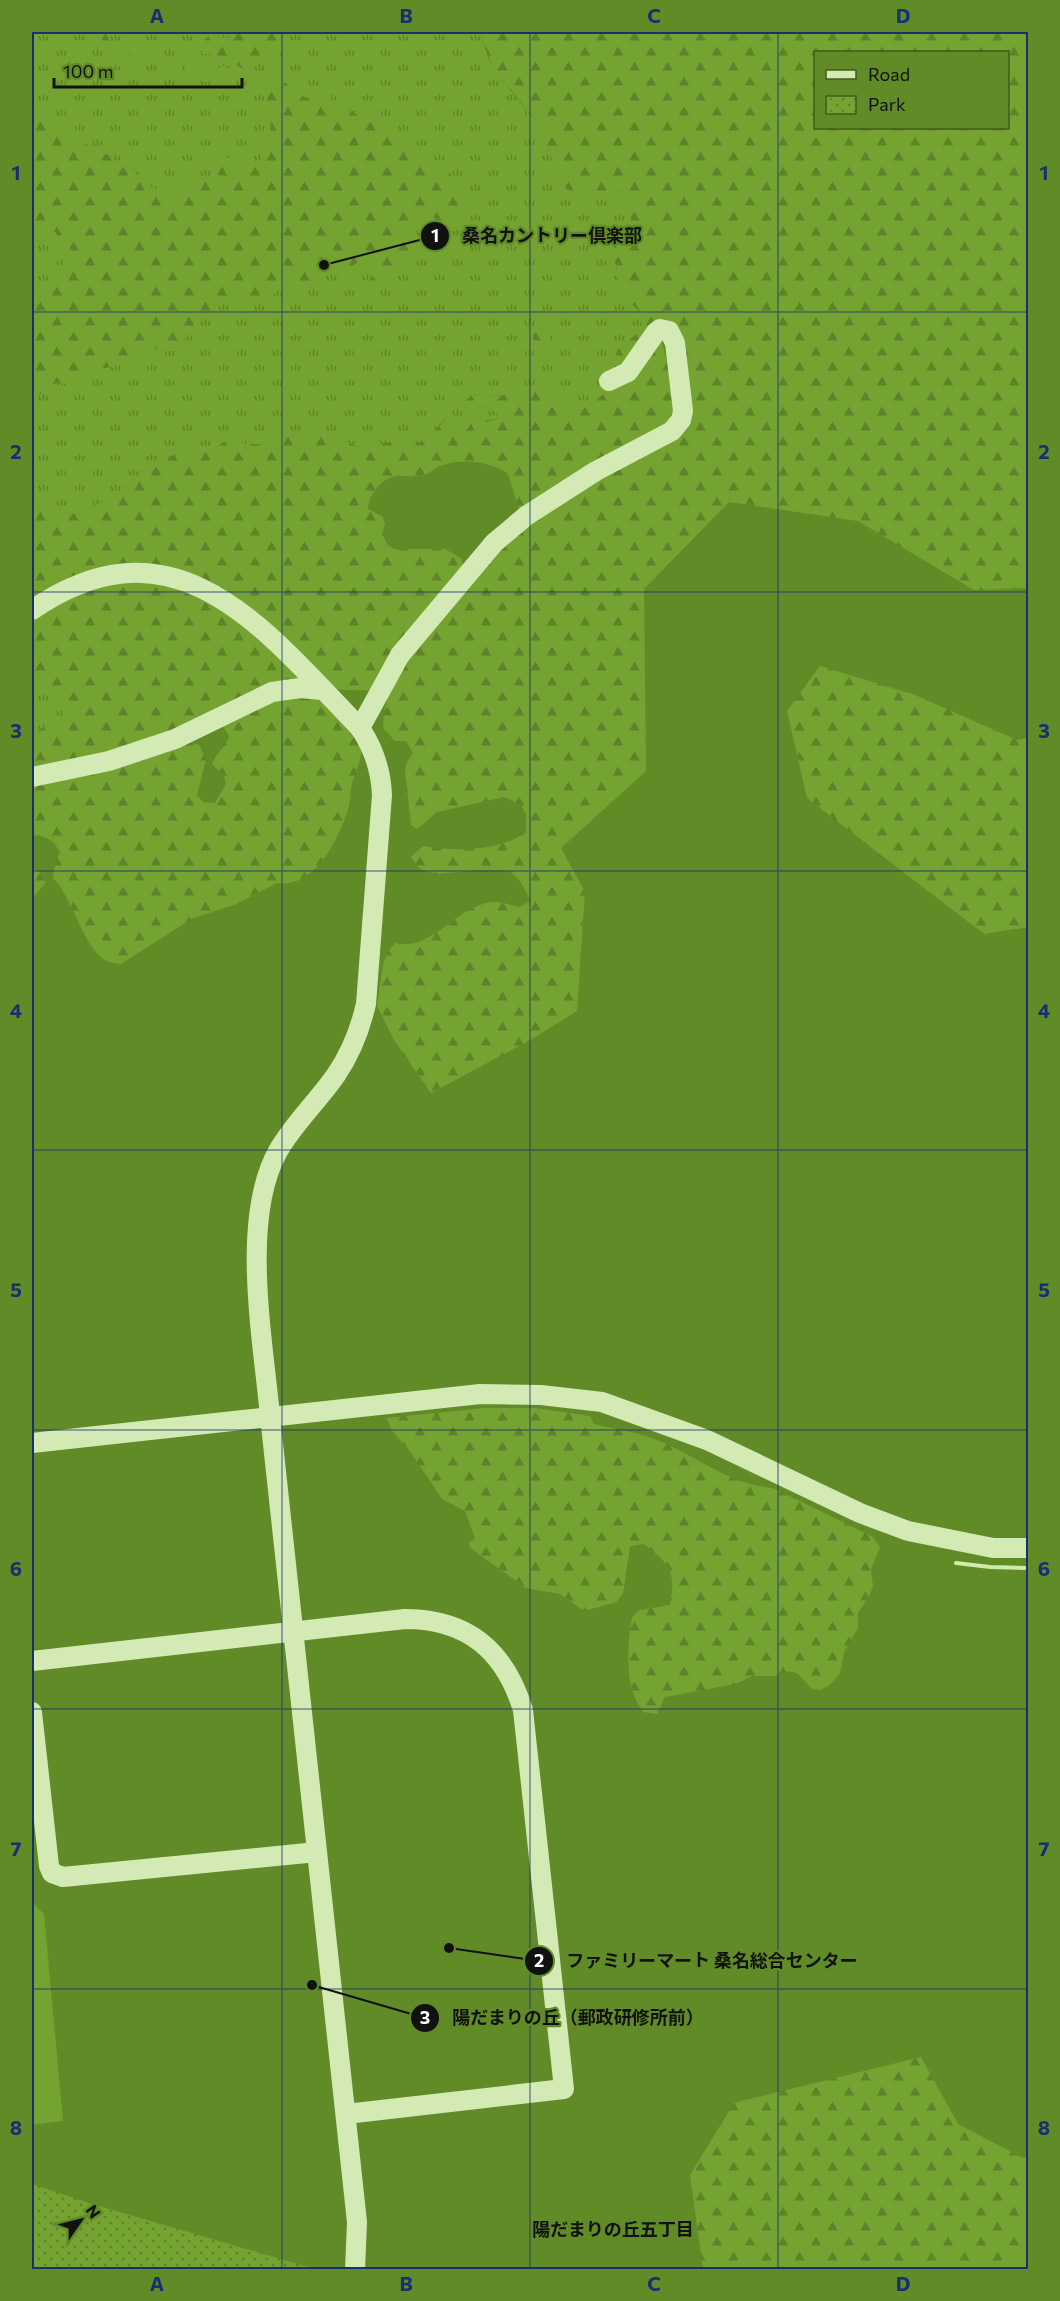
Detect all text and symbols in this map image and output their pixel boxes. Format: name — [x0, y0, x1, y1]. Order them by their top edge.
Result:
text: A — [150, 3, 164, 27]
text: B — [399, 3, 413, 27]
text: C — [647, 3, 661, 27]
text: D — [896, 3, 910, 27]
scale bar — [54, 51, 242, 89]
legend — [814, 51, 1009, 129]
text: 100 m — [63, 60, 113, 82]
text: Road — [868, 63, 910, 85]
text: Park — [868, 93, 906, 115]
text: 1 — [11, 160, 21, 184]
text: 1 — [1039, 160, 1049, 184]
callout: 桑名カントリー倶楽部 — [420, 218, 654, 254]
text: 1 — [431, 224, 439, 246]
text: 桑名カントリー倶楽部 — [462, 224, 642, 246]
text: 2 — [10, 439, 22, 463]
text: 2 — [1038, 439, 1050, 463]
text: 3 — [10, 718, 22, 742]
text: 3 — [1038, 718, 1050, 742]
text: 4 — [10, 998, 22, 1022]
text: 4 — [1038, 998, 1050, 1022]
text: 5 — [10, 1277, 22, 1301]
text: 5 — [1038, 1277, 1050, 1301]
text: 6 — [10, 1556, 22, 1580]
text: 6 — [1038, 1556, 1050, 1580]
text: 7 — [11, 1836, 22, 1860]
text: 7 — [1039, 1836, 1050, 1860]
callout: ファミリーマート 桑名総合センター — [524, 1943, 869, 1979]
text: 2 — [534, 1949, 544, 1971]
text: ファミリーマート 桑名総合センター — [566, 1949, 858, 1971]
callout: 陽だまりの丘（郵政研修所前） — [410, 2000, 716, 2036]
text: 3 — [420, 2006, 430, 2028]
text: 陽だまりの丘（郵政研修所前） — [452, 2006, 704, 2028]
text: 8 — [10, 2115, 22, 2139]
text: 8 — [1038, 2115, 1050, 2139]
north arrow — [51, 2190, 111, 2250]
text: N — [82, 2201, 105, 2221]
district label: 陽だまりの丘五丁目 — [532, 2218, 694, 2240]
text: A — [150, 2271, 164, 2295]
text: B — [399, 2271, 413, 2295]
text: C — [647, 2271, 661, 2295]
text: D — [896, 2271, 910, 2295]

